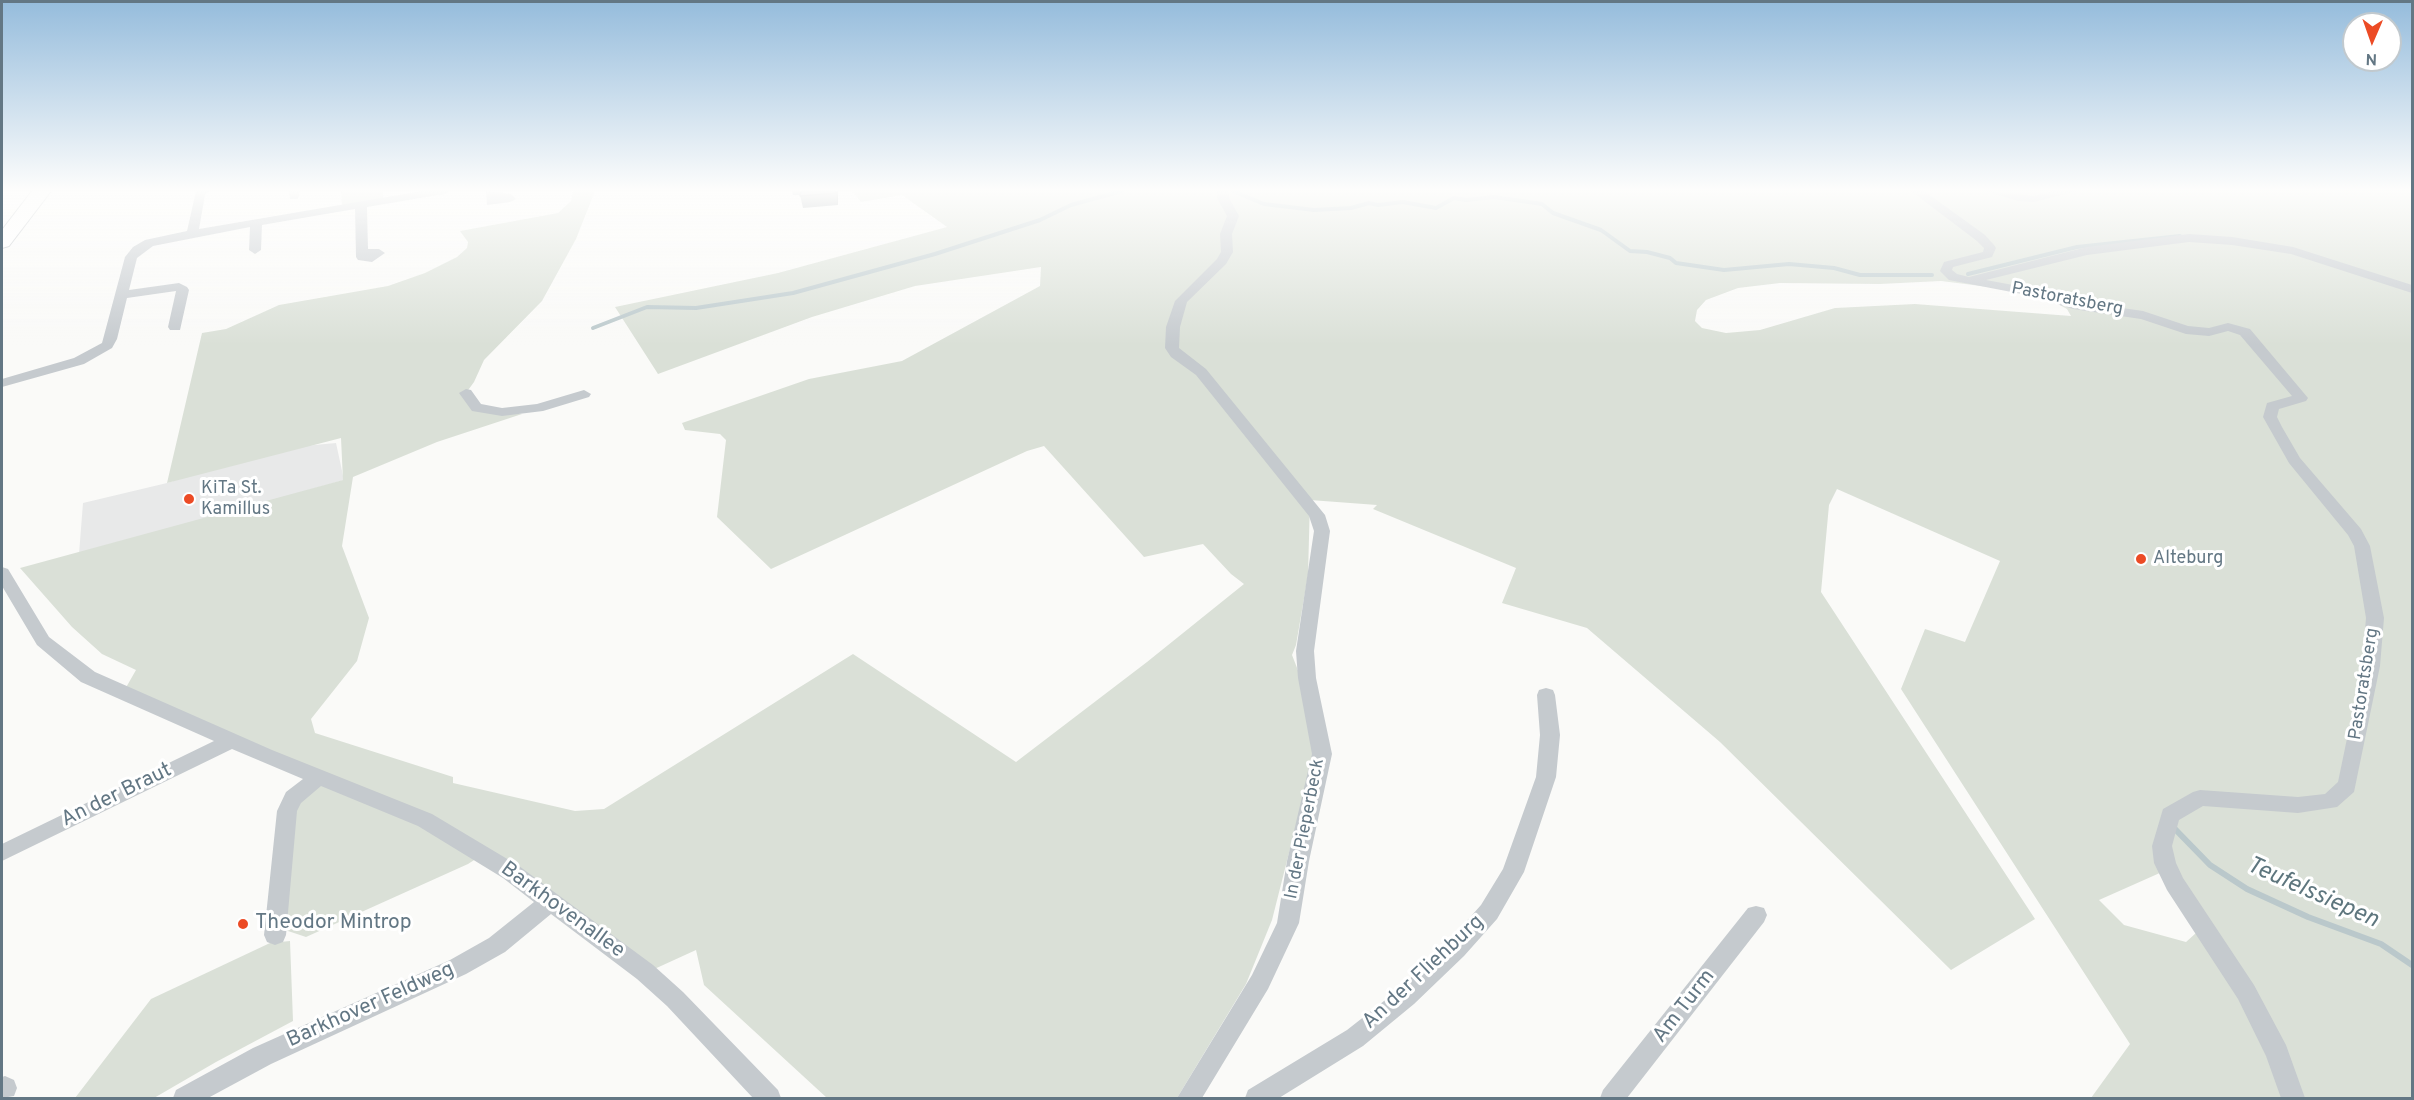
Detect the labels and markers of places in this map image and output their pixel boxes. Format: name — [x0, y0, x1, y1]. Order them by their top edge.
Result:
place label: KiTa St. Kamillus — [201, 478, 270, 520]
marker: KiTa St. Kamillus — [182, 492, 196, 506]
place label: Alteburg — [2153, 548, 2223, 570]
marker: Alteburg — [2134, 552, 2148, 566]
place label: Theodor Mintrop — [255, 911, 412, 937]
marker: Theodor Mintrop — [236, 917, 250, 931]

